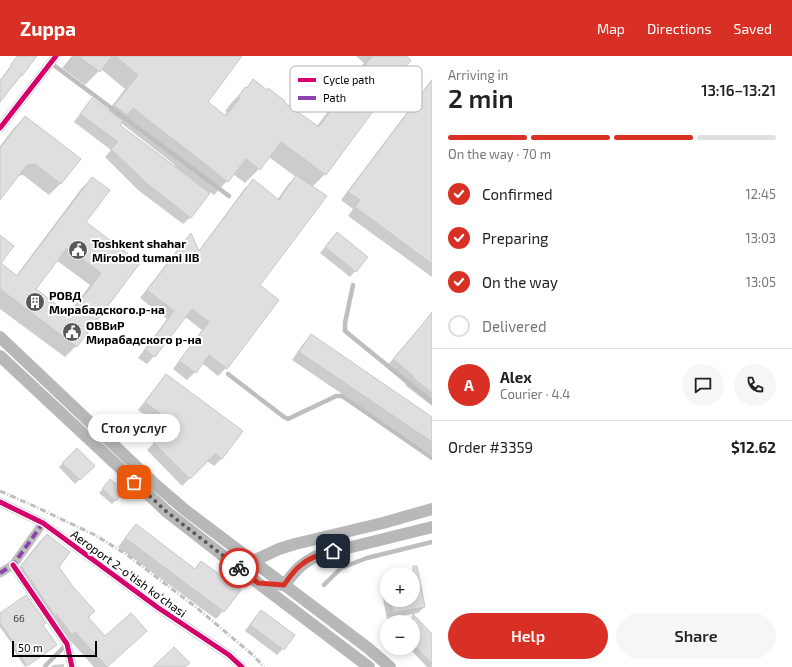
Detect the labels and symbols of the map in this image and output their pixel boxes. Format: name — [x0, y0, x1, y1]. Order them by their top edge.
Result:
legend — [290, 66, 422, 112]
text: Cycle path — [323, 73, 375, 86]
text: Path — [323, 91, 346, 104]
place label: Toshkent shahar Mirobod tumani IIB — [92, 236, 200, 264]
public building icon: Toshkent shahar Mirobod tumani IIB — [67, 239, 89, 261]
place label: РОВД Мирабадского.р-на — [49, 288, 165, 316]
building icon: РОВД Мирабадского.р-на — [24, 291, 46, 313]
place label: ОВВиР Мирабадского р-на — [86, 318, 202, 346]
public building icon: ОВВиР Мирабадского р-на — [61, 321, 83, 343]
callout: Стол услуг — [88, 414, 180, 442]
pin — [117, 465, 151, 499]
street label: Aeroport 2-o'tish ko'chasi — [69, 526, 189, 620]
pin — [316, 534, 350, 568]
courier — [219, 548, 259, 588]
house number: 66 — [13, 612, 25, 624]
scale bar — [12, 639, 97, 658]

